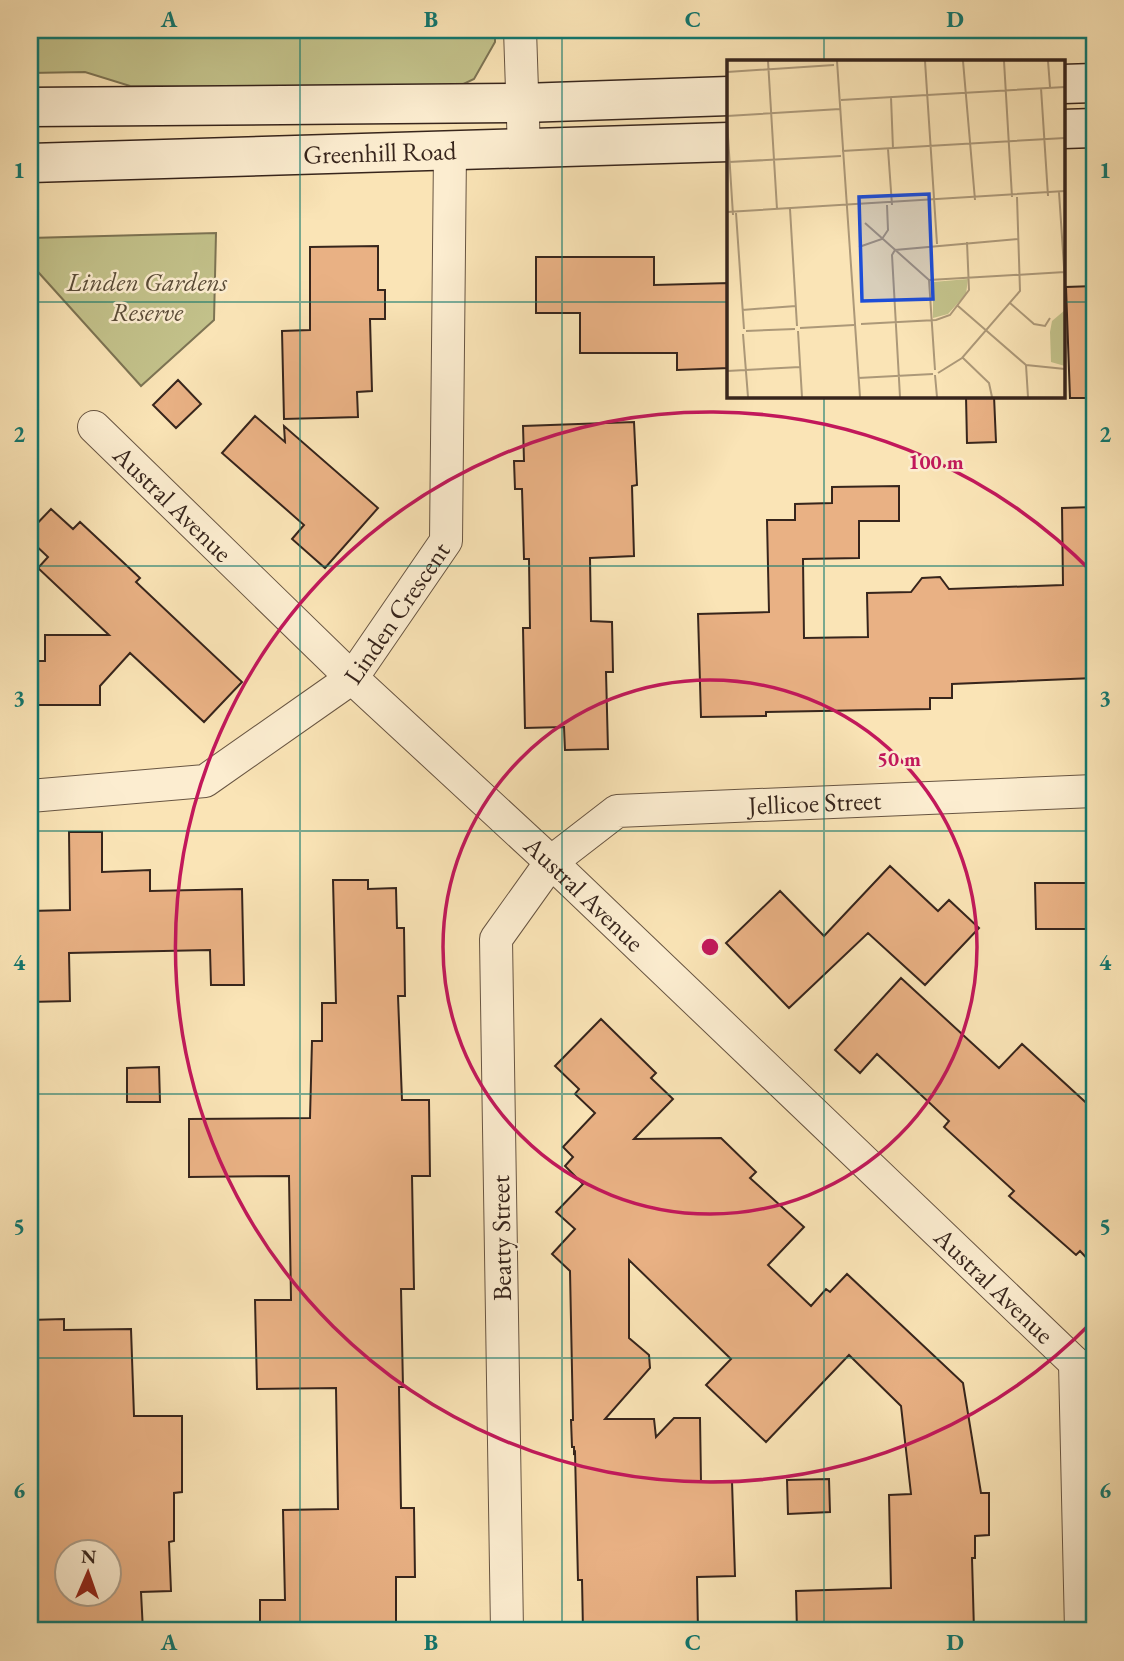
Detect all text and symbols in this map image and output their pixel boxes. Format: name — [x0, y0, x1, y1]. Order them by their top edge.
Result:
text: A — [160, 4, 178, 34]
text: B — [424, 4, 438, 34]
text: C — [685, 4, 701, 34]
text: D — [946, 4, 964, 34]
inset map — [727, 60, 1064, 397]
street label: Greenhill Road — [303, 133, 458, 172]
text: 1 — [13, 155, 25, 185]
text: 1 — [1099, 155, 1111, 185]
park label: Linden Gardens Reserve — [66, 265, 228, 329]
text: 2 — [13, 419, 25, 449]
text: 2 — [1099, 419, 1111, 449]
street label: Austral Avenue — [105, 437, 240, 569]
text: 100 m — [908, 448, 964, 475]
street label: Linden Crescent — [336, 535, 457, 691]
text: 3 — [13, 683, 25, 713]
text: 3 — [1099, 683, 1111, 713]
text: 50 m — [877, 745, 921, 772]
street label: Jellicoe Street — [745, 783, 882, 823]
street label: Austral Avenue — [516, 828, 651, 959]
centre of rings — [698, 935, 722, 959]
text: 4 — [13, 947, 26, 977]
text: 4 — [1099, 947, 1112, 977]
street label: Beatty Street — [483, 1175, 519, 1301]
text: 5 — [13, 1211, 25, 1241]
text: 5 — [1099, 1211, 1111, 1241]
street label: Austral Avenue — [926, 1220, 1061, 1351]
text: 6 — [13, 1475, 25, 1505]
text: 6 — [1099, 1475, 1111, 1505]
north arrow — [52, 1538, 122, 1608]
text: N — [80, 1544, 97, 1569]
text: A — [160, 1627, 178, 1657]
text: B — [424, 1627, 438, 1657]
text: C — [685, 1627, 701, 1657]
text: D — [946, 1627, 964, 1657]

